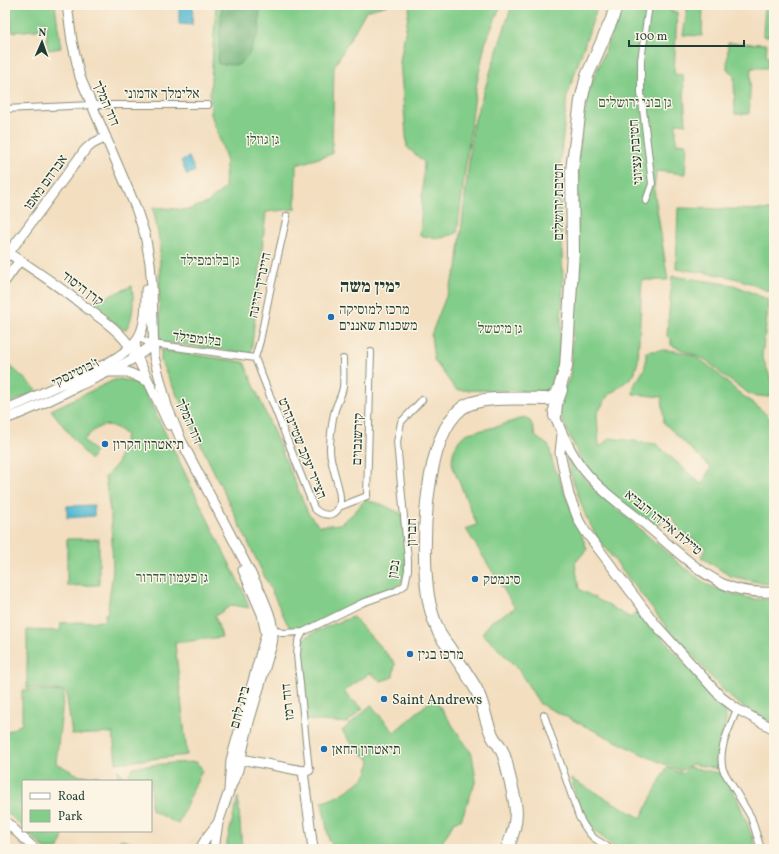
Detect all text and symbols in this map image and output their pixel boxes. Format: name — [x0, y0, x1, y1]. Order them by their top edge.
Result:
north arrow — [22, 22, 62, 62]
scale bar — [629, 22, 744, 48]
text: N — [38, 26, 47, 41]
text: 100 m — [635, 29, 668, 45]
street label: דוד המלך — [88, 78, 124, 129]
street label: אלימלך אדמוני — [124, 85, 200, 104]
park label: גן בוני ירושלים — [598, 94, 672, 113]
street label: חטיבת עציוני — [625, 118, 648, 185]
park label: גן גוזלן — [247, 131, 280, 150]
street label: אברהם מאפו — [20, 151, 73, 215]
street label: חטיבת ירושלים — [550, 163, 569, 241]
street label: היינריך היינה — [244, 251, 277, 320]
park label: גן בלומפילד — [180, 252, 240, 271]
street label: קרן היסוד — [57, 267, 107, 311]
district label: ימין משה — [340, 275, 400, 300]
place label: מרכז למוסיקה משכנות שאננים — [339, 301, 418, 336]
marker: מרכז למוסיקה משכנות שאננים — [326, 312, 336, 322]
park label: גן מיטשל — [478, 320, 523, 339]
street label: בלומפילד — [171, 327, 222, 352]
street label: ז'בוטינסקי — [49, 354, 103, 393]
street label: הצייר יעקב שטיינהרט — [273, 395, 331, 502]
street label: דוד המלך — [171, 396, 207, 447]
street label: קירשנבוים — [348, 413, 369, 466]
place label: תיאטרון הקרון — [113, 436, 184, 455]
marker: תיאטרון הקרון — [100, 439, 110, 449]
street label: טיילת אליהו הנביא — [620, 486, 706, 560]
street label: חברון — [403, 518, 422, 546]
street label: נכון — [384, 559, 405, 580]
park label: גן פעמון הדרור — [136, 569, 209, 588]
place label: סינמטק — [483, 571, 521, 590]
marker: סינמטק — [470, 574, 480, 584]
place label: מרכז בגין — [418, 646, 464, 665]
marker: מרכז בגין — [405, 649, 415, 659]
street label: דוד רמז — [277, 682, 300, 721]
street label: בית לחם — [226, 684, 255, 731]
place label: Saint Andrews — [392, 691, 482, 710]
marker: Saint Andrews — [379, 694, 389, 704]
place label: תיאטרון החאן — [332, 741, 401, 760]
marker: תיאטרון החאן — [319, 744, 329, 754]
legend — [22, 780, 152, 832]
text: Road — [58, 789, 85, 805]
text: Park — [58, 809, 83, 825]

